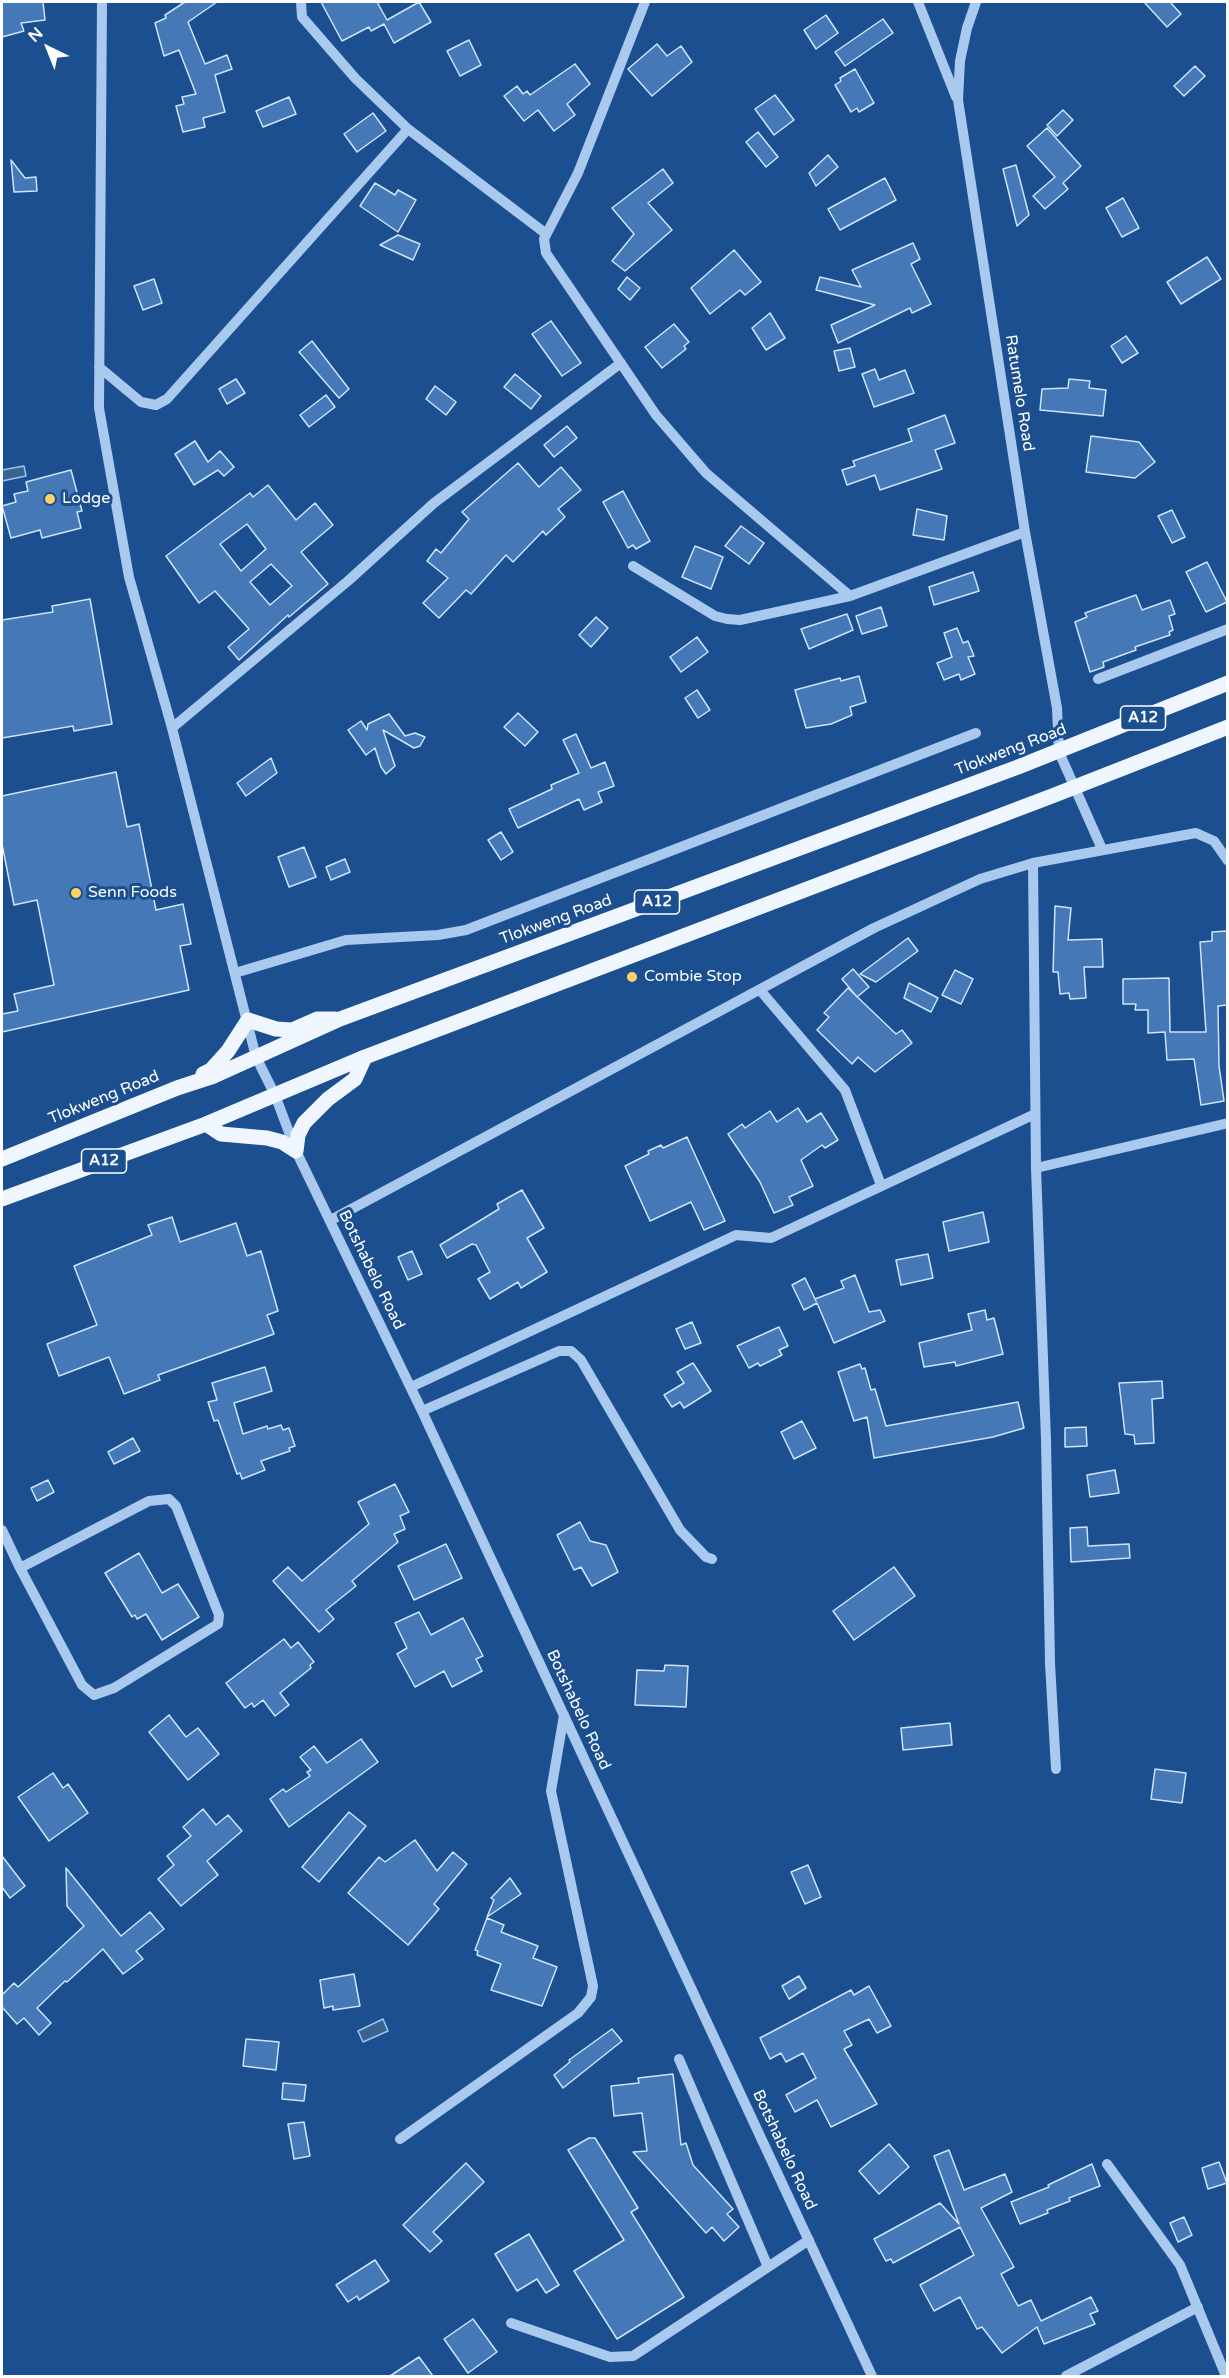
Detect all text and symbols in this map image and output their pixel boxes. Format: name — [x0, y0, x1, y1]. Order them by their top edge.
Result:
north arrow — [18, 18, 78, 78]
text: N — [24, 23, 47, 47]
street label: Ratumelo Road — [1000, 333, 1038, 453]
place label: Lodge — [62, 489, 110, 509]
marker: Lodge — [43, 492, 57, 506]
road number: A12 — [1120, 706, 1166, 730]
street label: Tlokweng Road — [953, 720, 1069, 780]
place label: Senn Foods — [88, 883, 177, 903]
marker: Senn Foods — [69, 886, 83, 900]
road number: A12 — [634, 890, 680, 914]
street label: Tlokweng Road — [497, 891, 615, 949]
place label: Combie Stop — [644, 967, 742, 987]
marker: Combie Stop — [625, 970, 639, 984]
street label: Tlokweng Road — [46, 1067, 162, 1129]
road number: A12 — [82, 1149, 126, 1173]
street label: Botshabelo Road — [334, 1207, 408, 1333]
street label: Botshabelo Road — [542, 1647, 614, 1773]
street label: Botshabelo Road — [748, 2087, 820, 2213]

